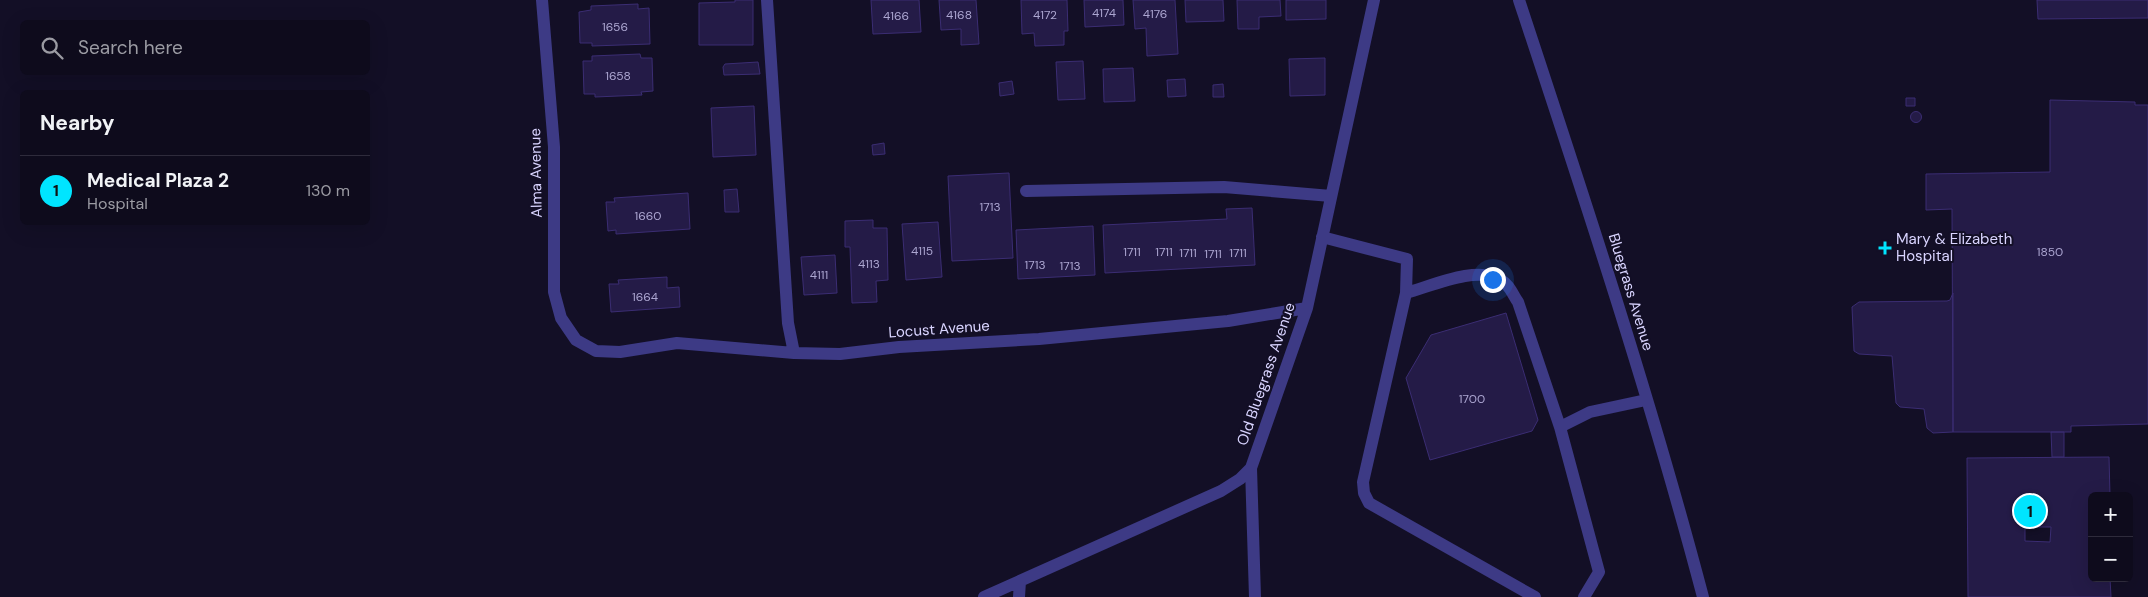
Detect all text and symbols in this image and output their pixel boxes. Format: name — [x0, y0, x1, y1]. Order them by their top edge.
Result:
house number: 4174 — [1092, 5, 1116, 21]
house number: 4176 — [1143, 6, 1167, 22]
house number: 4168 — [946, 7, 972, 23]
house number: 4172 — [1033, 7, 1057, 23]
house number: 4166 — [883, 8, 909, 24]
house number: 1656 — [602, 19, 628, 35]
search box — [20, 20, 370, 75]
icon: search — [38, 34, 66, 62]
text: Search here — [78, 35, 183, 60]
house number: 1658 — [605, 68, 631, 84]
text: Nearby — [40, 109, 114, 137]
street label: Alma Avenue — [525, 128, 547, 218]
text: Medical Plaza 2 — [87, 168, 229, 193]
text: 1 — [53, 180, 59, 201]
text: 130 m — [306, 180, 350, 201]
text: Hospital — [87, 193, 148, 214]
house number: 1713 — [979, 199, 1001, 215]
house number: 1660 — [634, 208, 662, 224]
place label: Mary & Elizabeth Hospital — [1896, 229, 2012, 266]
street label: Bluegrass Avenue — [1604, 231, 1658, 353]
marker: Mary & Elizabeth Hospital — [1878, 241, 1892, 255]
house number: 4115 — [911, 243, 933, 259]
house number: 1711 — [1123, 244, 1141, 260]
house number: 1711 — [1155, 244, 1173, 260]
house number: 1850 — [2037, 244, 2063, 260]
house number: 1711 — [1179, 245, 1197, 261]
house number: 1711 — [1229, 245, 1247, 261]
house number: 1711 — [1204, 246, 1222, 262]
house number: 4113 — [858, 256, 880, 272]
house number: 1713 — [1024, 257, 1046, 273]
house number: 1713 — [1059, 258, 1081, 274]
house number: 4111 — [810, 267, 828, 283]
your location — [1480, 267, 1506, 293]
house number: 1664 — [632, 289, 658, 305]
street label: Old Bluegrass Avenue — [1232, 300, 1300, 448]
street label: Locust Avenue — [888, 315, 990, 343]
house number: 1700 — [1459, 391, 1485, 407]
pin: 1 — [2014, 492, 2046, 530]
map controls — [2088, 492, 2133, 582]
button: + — [2088, 492, 2133, 537]
button: − — [2088, 537, 2133, 582]

